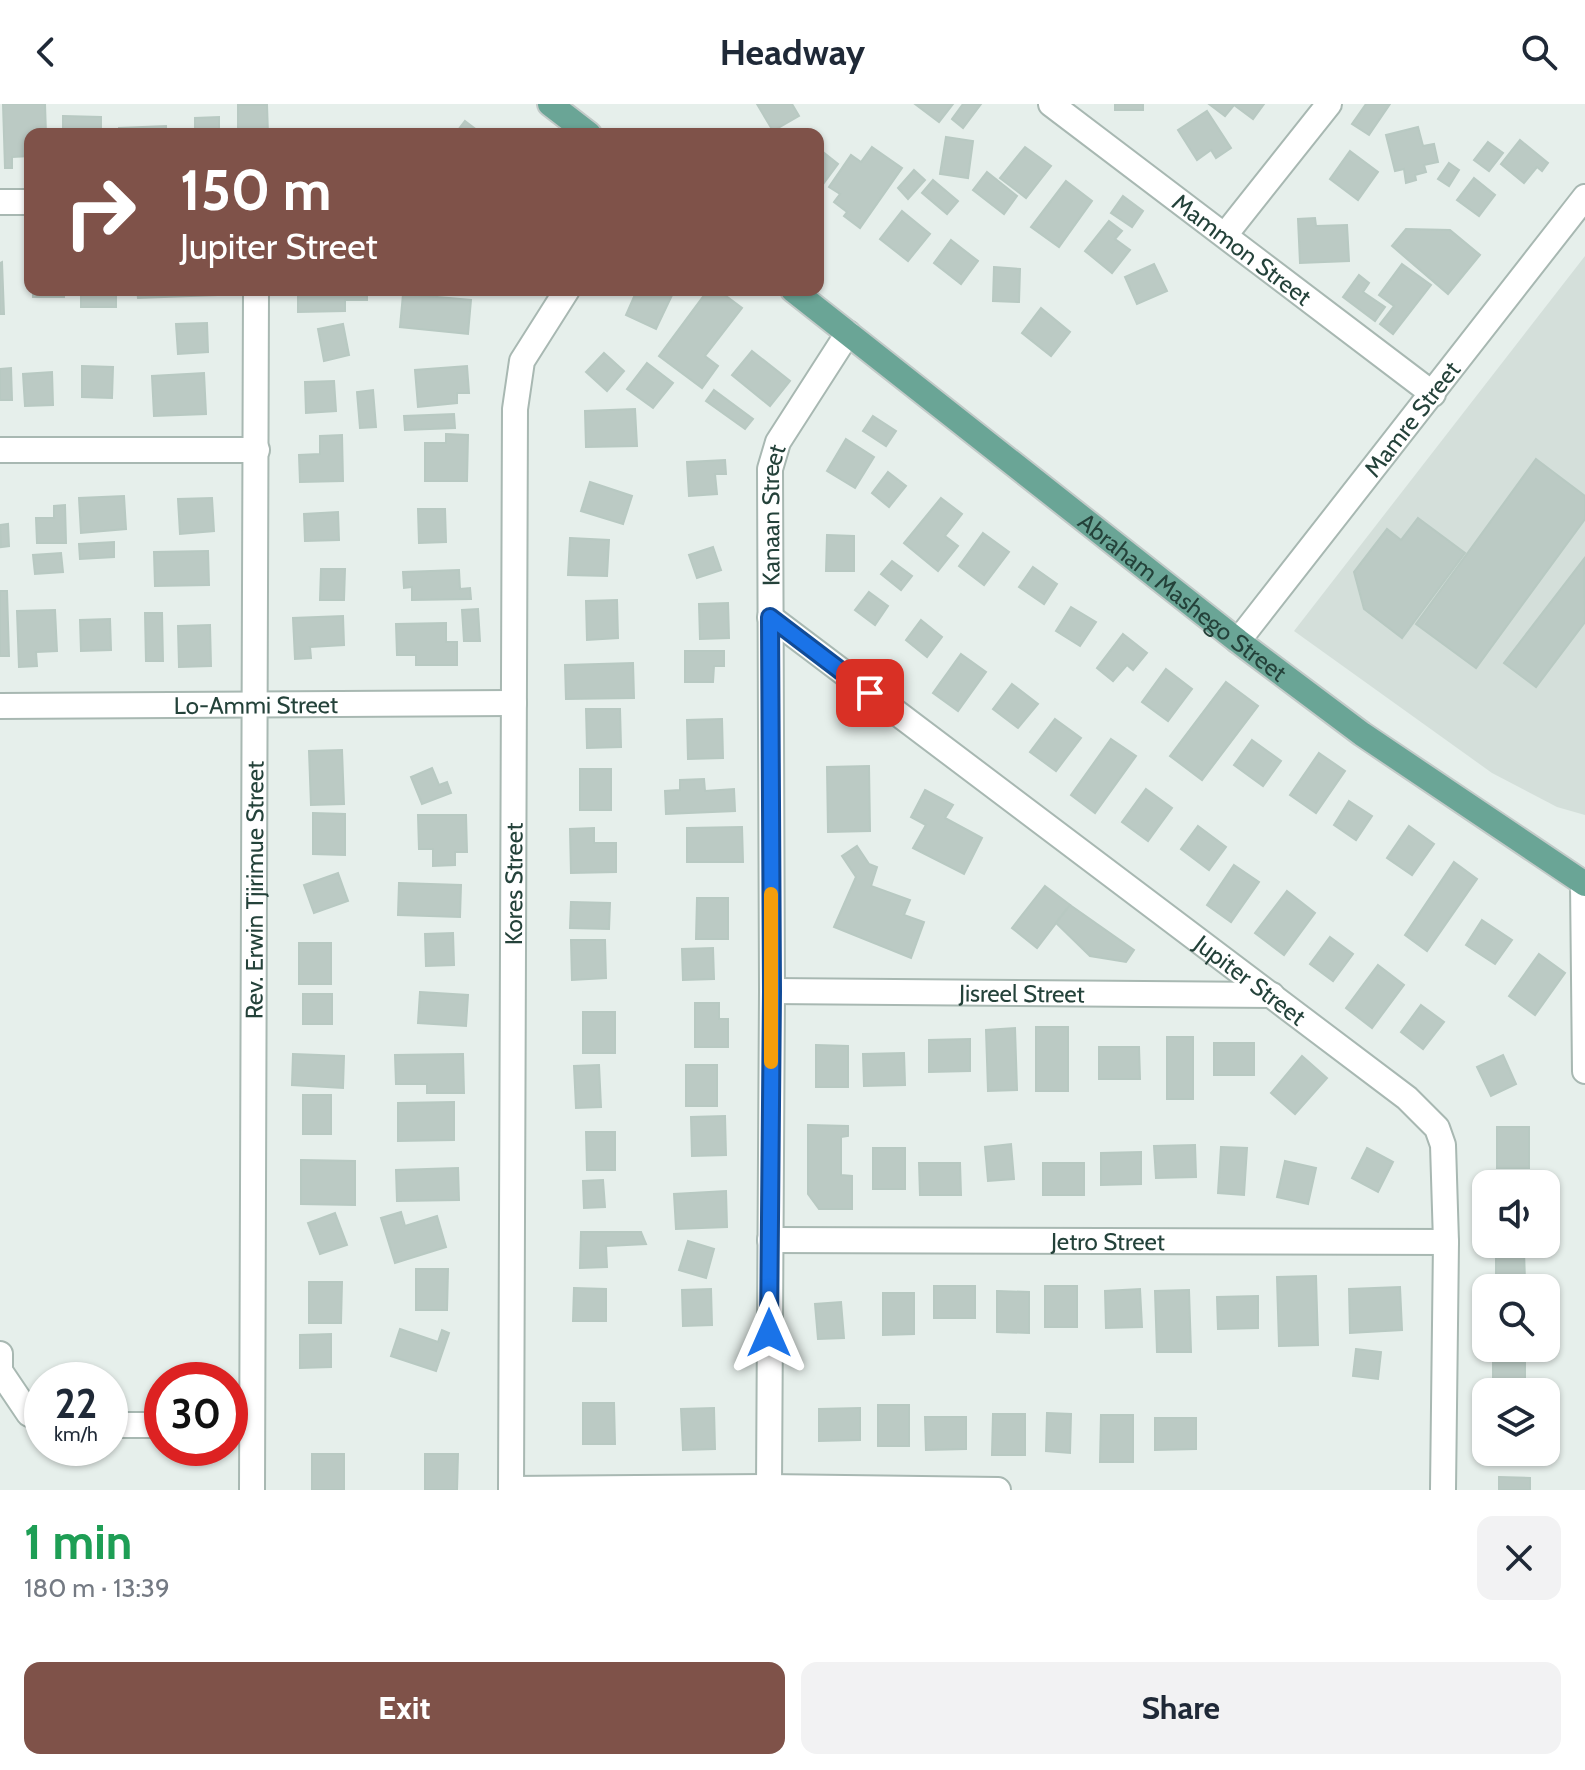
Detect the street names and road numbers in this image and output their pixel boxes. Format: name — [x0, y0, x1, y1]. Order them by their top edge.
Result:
street label: Mammon Street — [1167, 187, 1317, 311]
street label: Mamre Street — [1358, 355, 1466, 482]
street label: Kanaan Street — [755, 441, 791, 586]
street label: Abraham Mashego Street — [1073, 506, 1293, 687]
street label: Lo-Ammi Street — [174, 690, 338, 719]
street label: Rev. Erwin Tjirimue Street — [239, 761, 269, 1019]
street label: Kores Street — [499, 823, 528, 945]
street label: Jupiter Street — [1188, 928, 1312, 1031]
street label: Jisreel Street — [958, 978, 1085, 1008]
street label: Jetro Street — [1050, 1226, 1165, 1256]

